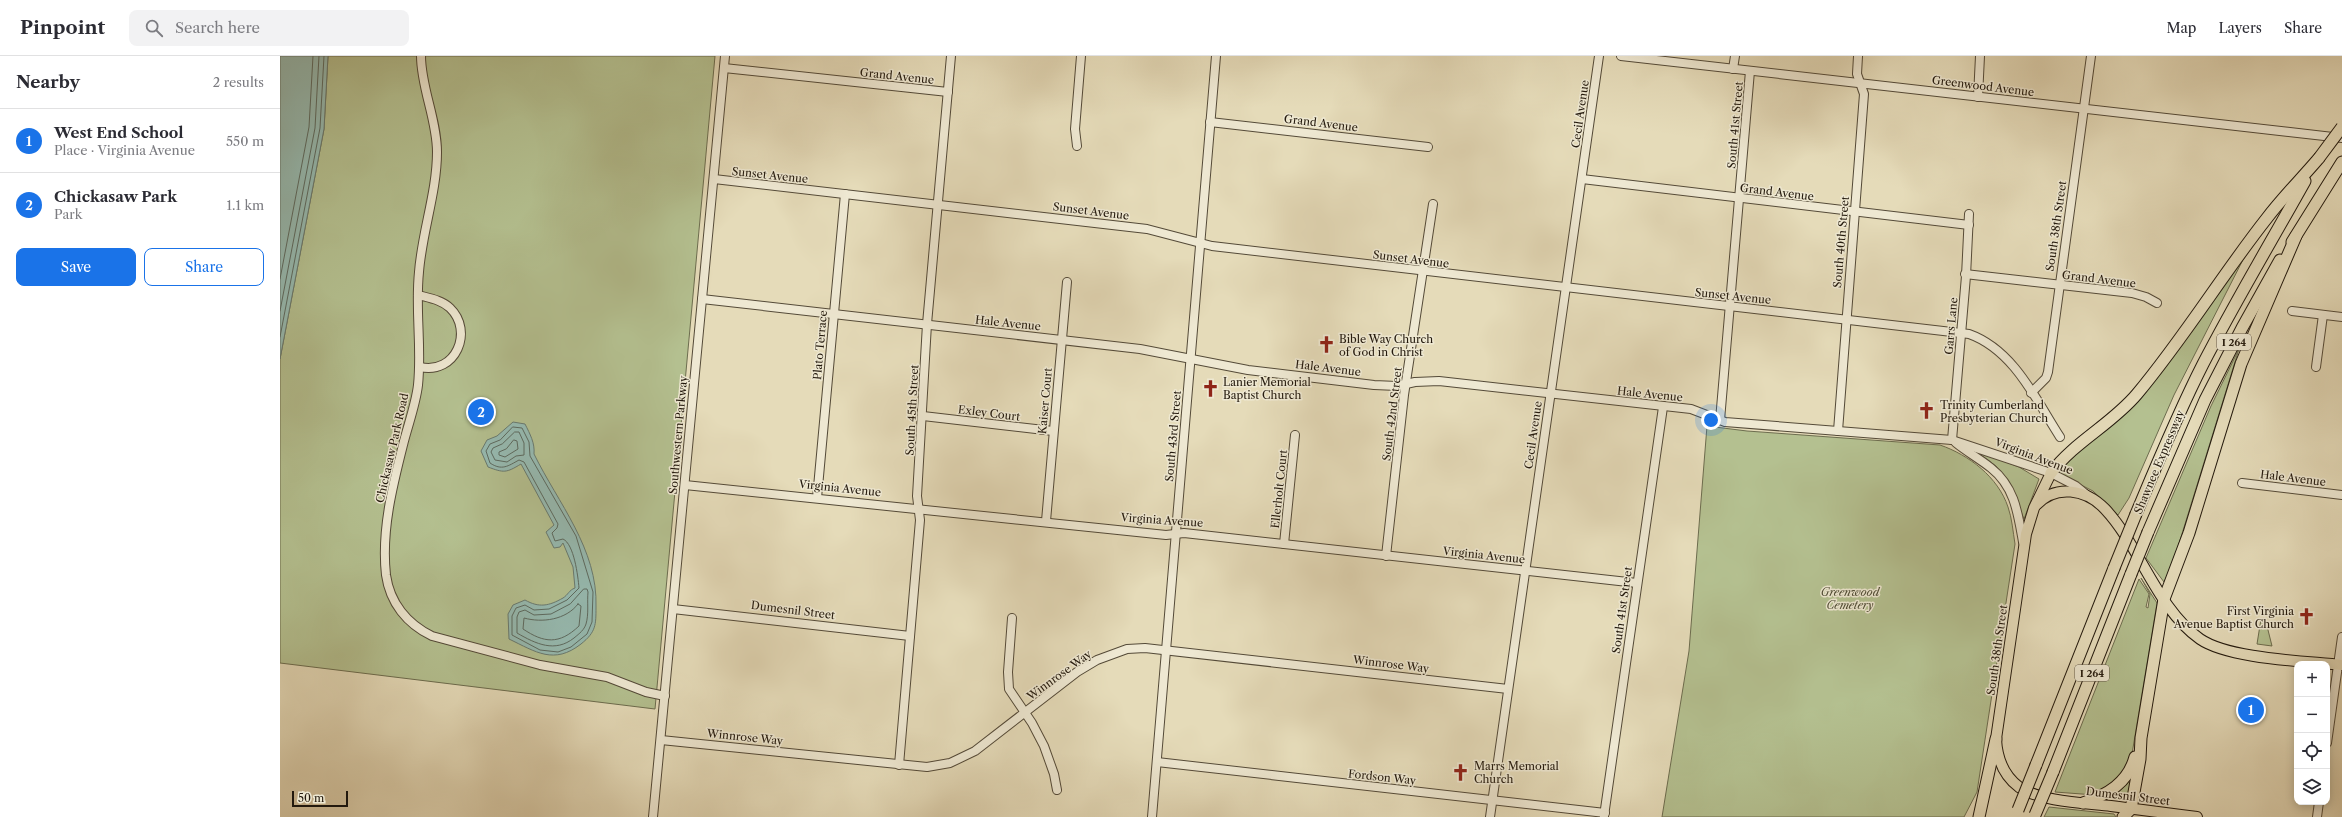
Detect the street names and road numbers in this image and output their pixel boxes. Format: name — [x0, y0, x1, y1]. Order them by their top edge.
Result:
street label: Grand Avenue — [859, 65, 935, 87]
street label: Greenwood Avenue — [1931, 73, 2035, 99]
street label: Cecil Avenue — [1568, 79, 1592, 149]
street label: South 41st Street — [1724, 81, 1746, 169]
street label: Grand Avenue — [1283, 112, 1359, 134]
street label: Sunset Avenue — [731, 164, 809, 186]
street label: South 38th Street — [2043, 180, 2069, 272]
street label: Grand Avenue — [1739, 181, 1815, 203]
street label: South 40th Street — [1830, 195, 1852, 288]
street label: Sunset Avenue — [1052, 199, 1130, 223]
street label: Sunset Avenue — [1372, 247, 1450, 271]
street label: Grand Avenue — [2061, 268, 2137, 290]
street label: Sunset Avenue — [1694, 285, 1772, 307]
street label: Garrs Lane — [1942, 297, 1960, 355]
street label: Plato Terrace — [810, 310, 830, 380]
street label: Hale Avenue — [974, 313, 1042, 333]
road number: I 264 — [2217, 334, 2251, 350]
street label: Hale Avenue — [1294, 357, 1362, 379]
street label: South 45th Street — [903, 364, 921, 456]
street label: South 42nd Street — [1379, 366, 1405, 462]
street label: Kaiser Court — [1035, 367, 1055, 435]
street label: Southwestern Parkway — [666, 374, 690, 495]
street label: Hale Avenue — [1616, 384, 1684, 404]
street label: South 43rd Street — [1162, 390, 1184, 482]
street label: Chickasaw Park Road — [373, 391, 412, 504]
street label: Cecil Avenue — [1521, 400, 1545, 470]
street label: Exley Court — [957, 402, 1021, 424]
street label: Shawnee Expressway — [2131, 407, 2188, 516]
street label: Virginia Avenue — [1992, 434, 2075, 477]
street label: Ellerholt Court — [1268, 449, 1290, 529]
street label: Hale Avenue — [2259, 467, 2327, 489]
street label: Virginia Avenue — [797, 477, 882, 499]
street label: Virginia Avenue — [1119, 510, 1204, 530]
street label: Virginia Avenue — [1441, 544, 1526, 566]
street label: South 41st Street — [1609, 566, 1635, 654]
street label: Dumesnil Street — [750, 598, 836, 622]
street label: South 38th Street — [1984, 604, 2010, 696]
street label: Winnrose Way — [1023, 646, 1095, 704]
street label: Winnrose Way — [1351, 652, 1431, 676]
road number: I 264 — [2075, 665, 2109, 681]
street label: Winnrose Way — [705, 726, 785, 748]
street label: Fordson Way — [1347, 766, 1418, 788]
street label: Dumesnil Street — [2085, 784, 2171, 808]

